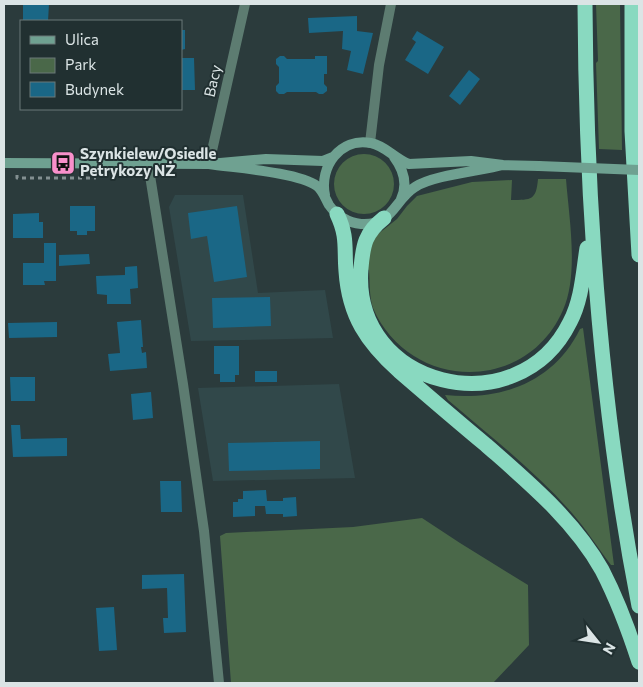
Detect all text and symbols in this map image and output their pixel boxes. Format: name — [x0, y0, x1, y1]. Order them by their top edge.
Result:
legend — [20, 20, 182, 110]
text: Ulica — [65, 30, 99, 48]
text: Park — [65, 55, 96, 73]
street label: Bacy — [200, 63, 225, 99]
text: Budynek — [65, 80, 124, 98]
place label: Szynkielew/Osiedle Petrykozy NŻ — [80, 144, 216, 179]
bus stop icon: Szynkielew/Osiedle Petrykozy NŻ — [50, 150, 76, 176]
north arrow — [573, 617, 623, 667]
text: N — [600, 640, 620, 658]

